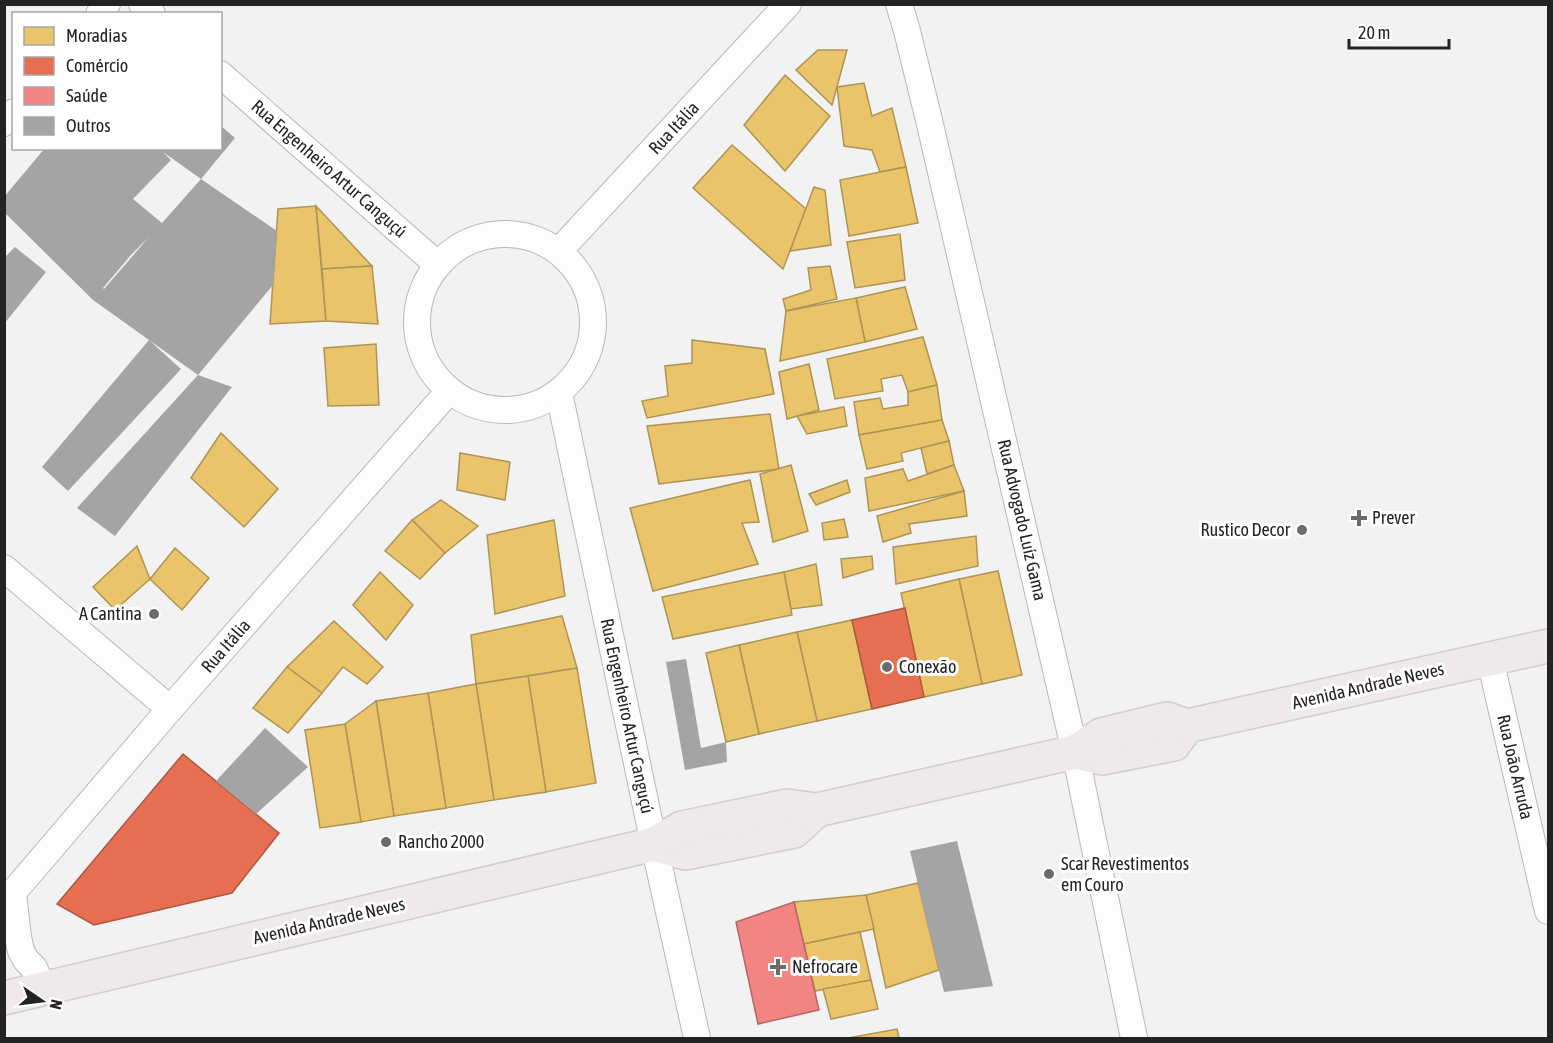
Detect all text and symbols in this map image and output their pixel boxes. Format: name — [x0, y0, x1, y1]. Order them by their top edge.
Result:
legend — [12, 12, 222, 150]
scale bar — [1349, 12, 1450, 50]
text: 20 m — [1358, 22, 1390, 43]
text: Moradias — [66, 25, 127, 46]
text: Comércio — [66, 55, 128, 76]
text: Saúde — [66, 85, 107, 106]
street label: Rua Engenheiro Artur Canguçú — [247, 95, 411, 242]
street label: Rua Itália — [644, 97, 703, 158]
text: Outros — [66, 115, 111, 136]
street label: Rua Advogado Luíz Gama — [994, 437, 1051, 603]
place label: Prever — [1372, 507, 1416, 528]
marker: Prever — [1350, 509, 1368, 527]
place label: Rustico Decor — [1200, 519, 1291, 540]
marker: Rustico Decor — [1295, 523, 1309, 537]
place label: A Cantina — [79, 603, 142, 624]
marker: A Cantina — [147, 607, 161, 621]
street label: Rua Itália — [197, 615, 255, 677]
street label: Rua Engenheiro Artur Canguçú — [597, 616, 658, 815]
place label: Conexão — [899, 656, 956, 677]
street label: Avenida Andrade Neves — [1290, 658, 1446, 713]
marker: Conexão — [880, 660, 894, 674]
street label: Rua João Arruda — [1493, 712, 1538, 821]
place label: Rancho 2000 — [398, 831, 484, 852]
marker: Rancho 2000 — [379, 835, 393, 849]
place label: Scar Revestimentos em Couro — [1061, 853, 1189, 895]
marker: Scar Revestimentos em Couro — [1042, 867, 1056, 881]
street label: Avenida Andrade Neves — [251, 893, 407, 948]
place label: Nefrocare — [792, 956, 858, 977]
marker: Nefrocare — [769, 958, 787, 976]
north arrow — [12, 971, 72, 1031]
text: N — [47, 998, 66, 1011]

